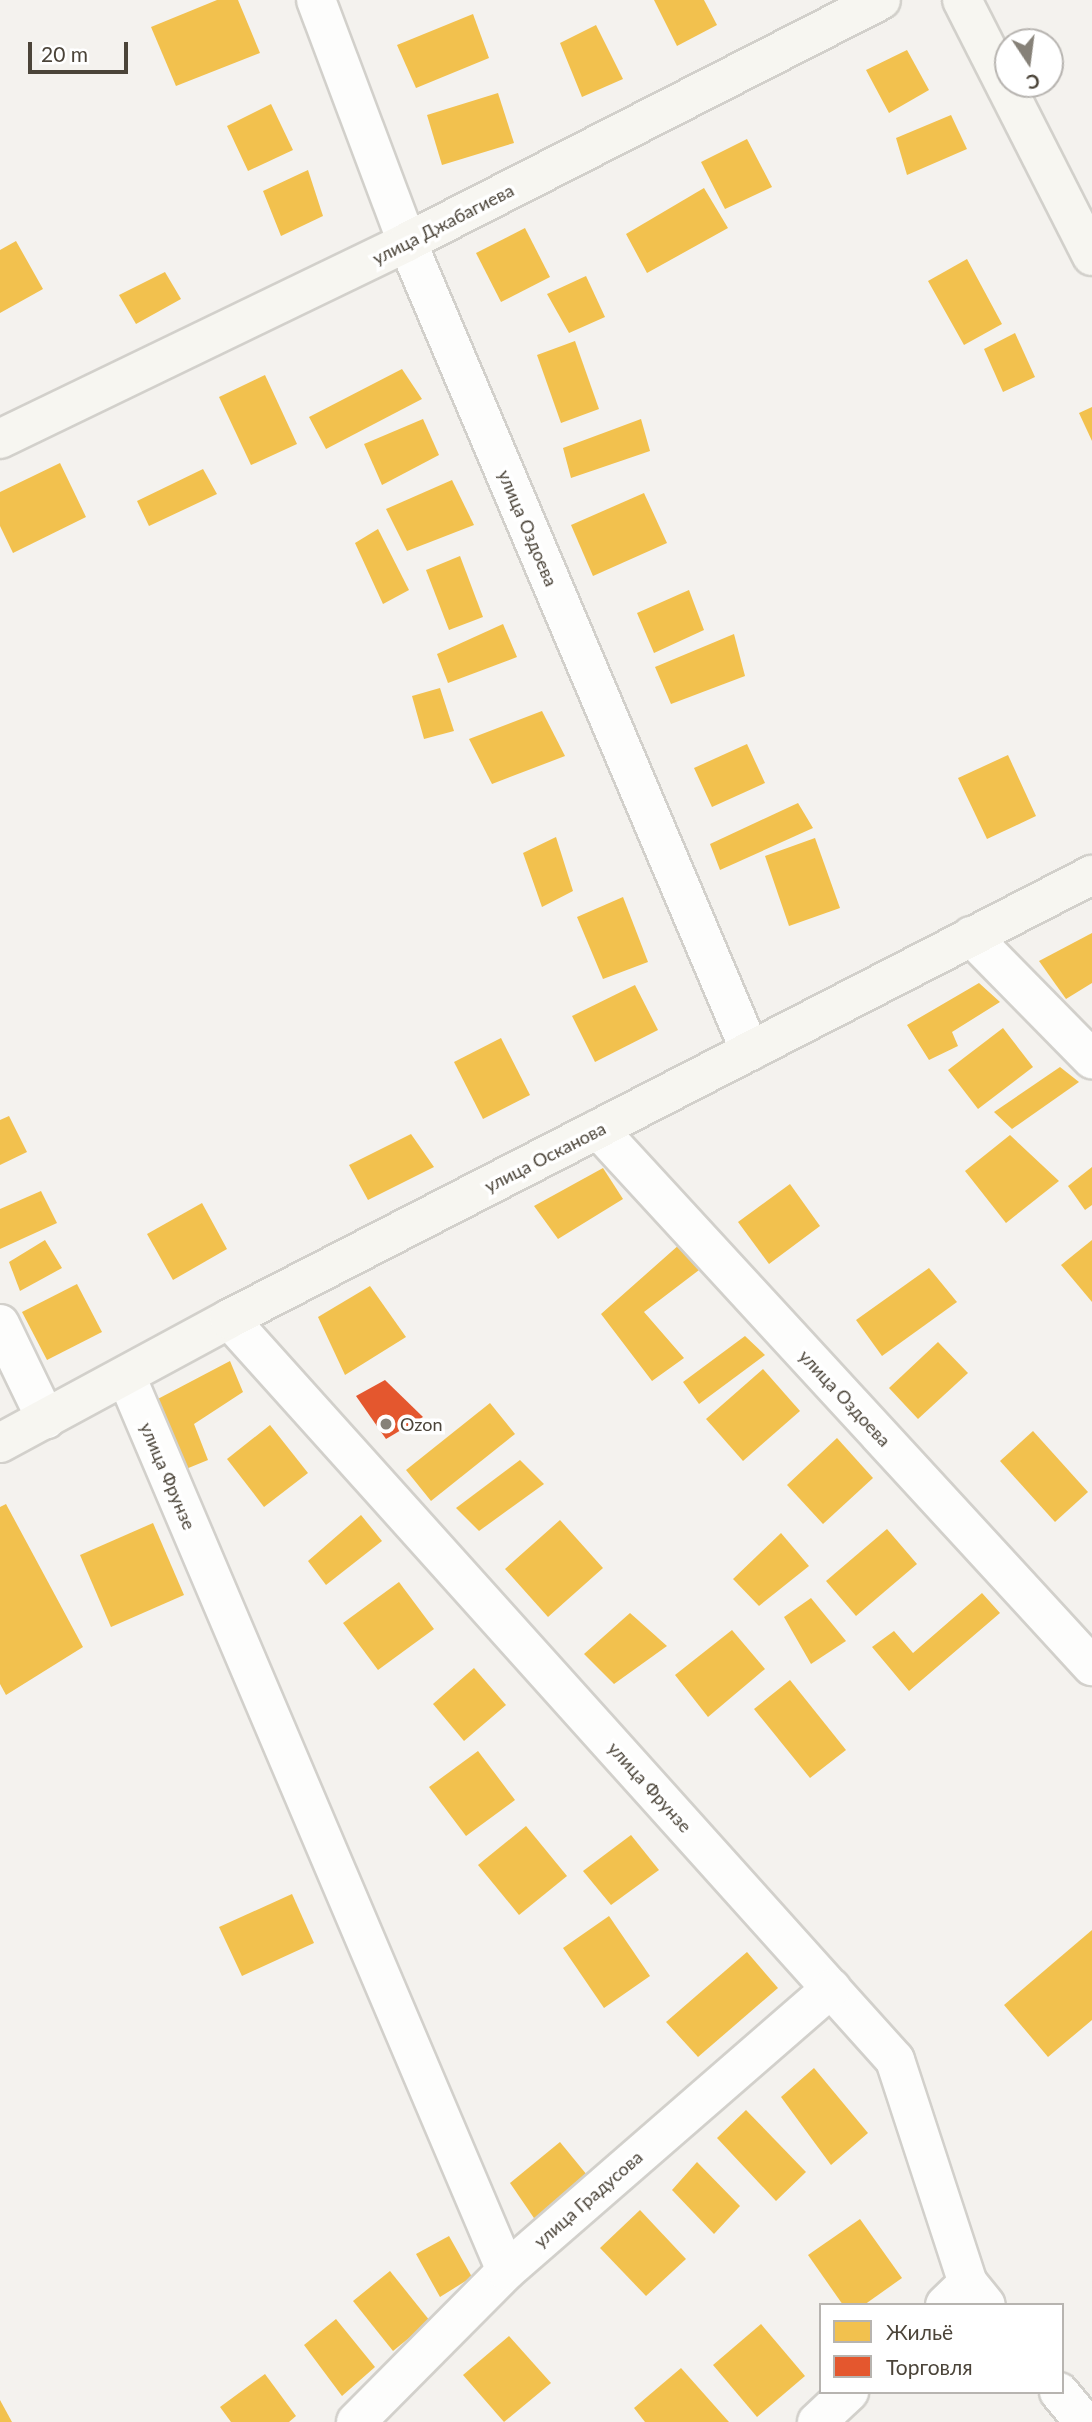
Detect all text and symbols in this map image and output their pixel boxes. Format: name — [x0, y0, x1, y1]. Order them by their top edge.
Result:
scale bar — [32, 28, 131, 72]
north arrow — [994, 28, 1064, 98]
text: 20 m — [41, 41, 88, 66]
text: С — [1025, 69, 1042, 95]
street label: улица Джабагиева — [369, 179, 517, 269]
street label: улица Оздоева — [494, 466, 562, 590]
street label: улица Осканова — [481, 1117, 609, 1197]
street label: улица Оздоева — [795, 1345, 895, 1451]
place label: Ozon — [400, 1413, 442, 1435]
marker: Ozon — [378, 1416, 394, 1432]
street label: улица Фрунзе — [136, 1419, 200, 1533]
street label: улица Фрунзе — [604, 1737, 696, 1837]
street label: улица Градусова — [529, 2146, 647, 2252]
legend — [819, 2303, 1064, 2394]
text: Жильё — [886, 2319, 953, 2344]
text: Торговля — [886, 2354, 973, 2379]

